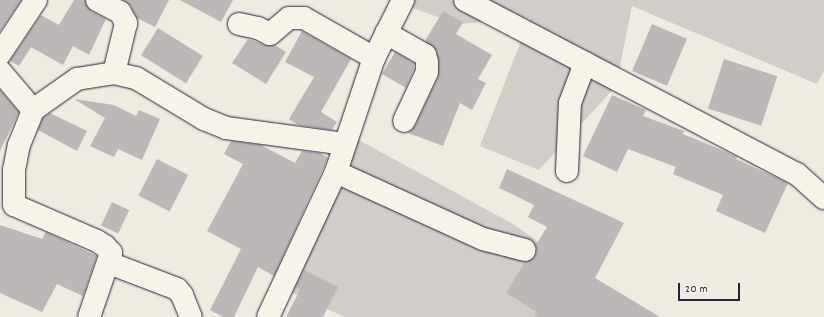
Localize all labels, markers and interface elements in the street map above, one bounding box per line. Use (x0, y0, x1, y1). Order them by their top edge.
scale bar (680, 275, 742, 301)
text: 20 m (685, 281, 708, 298)

